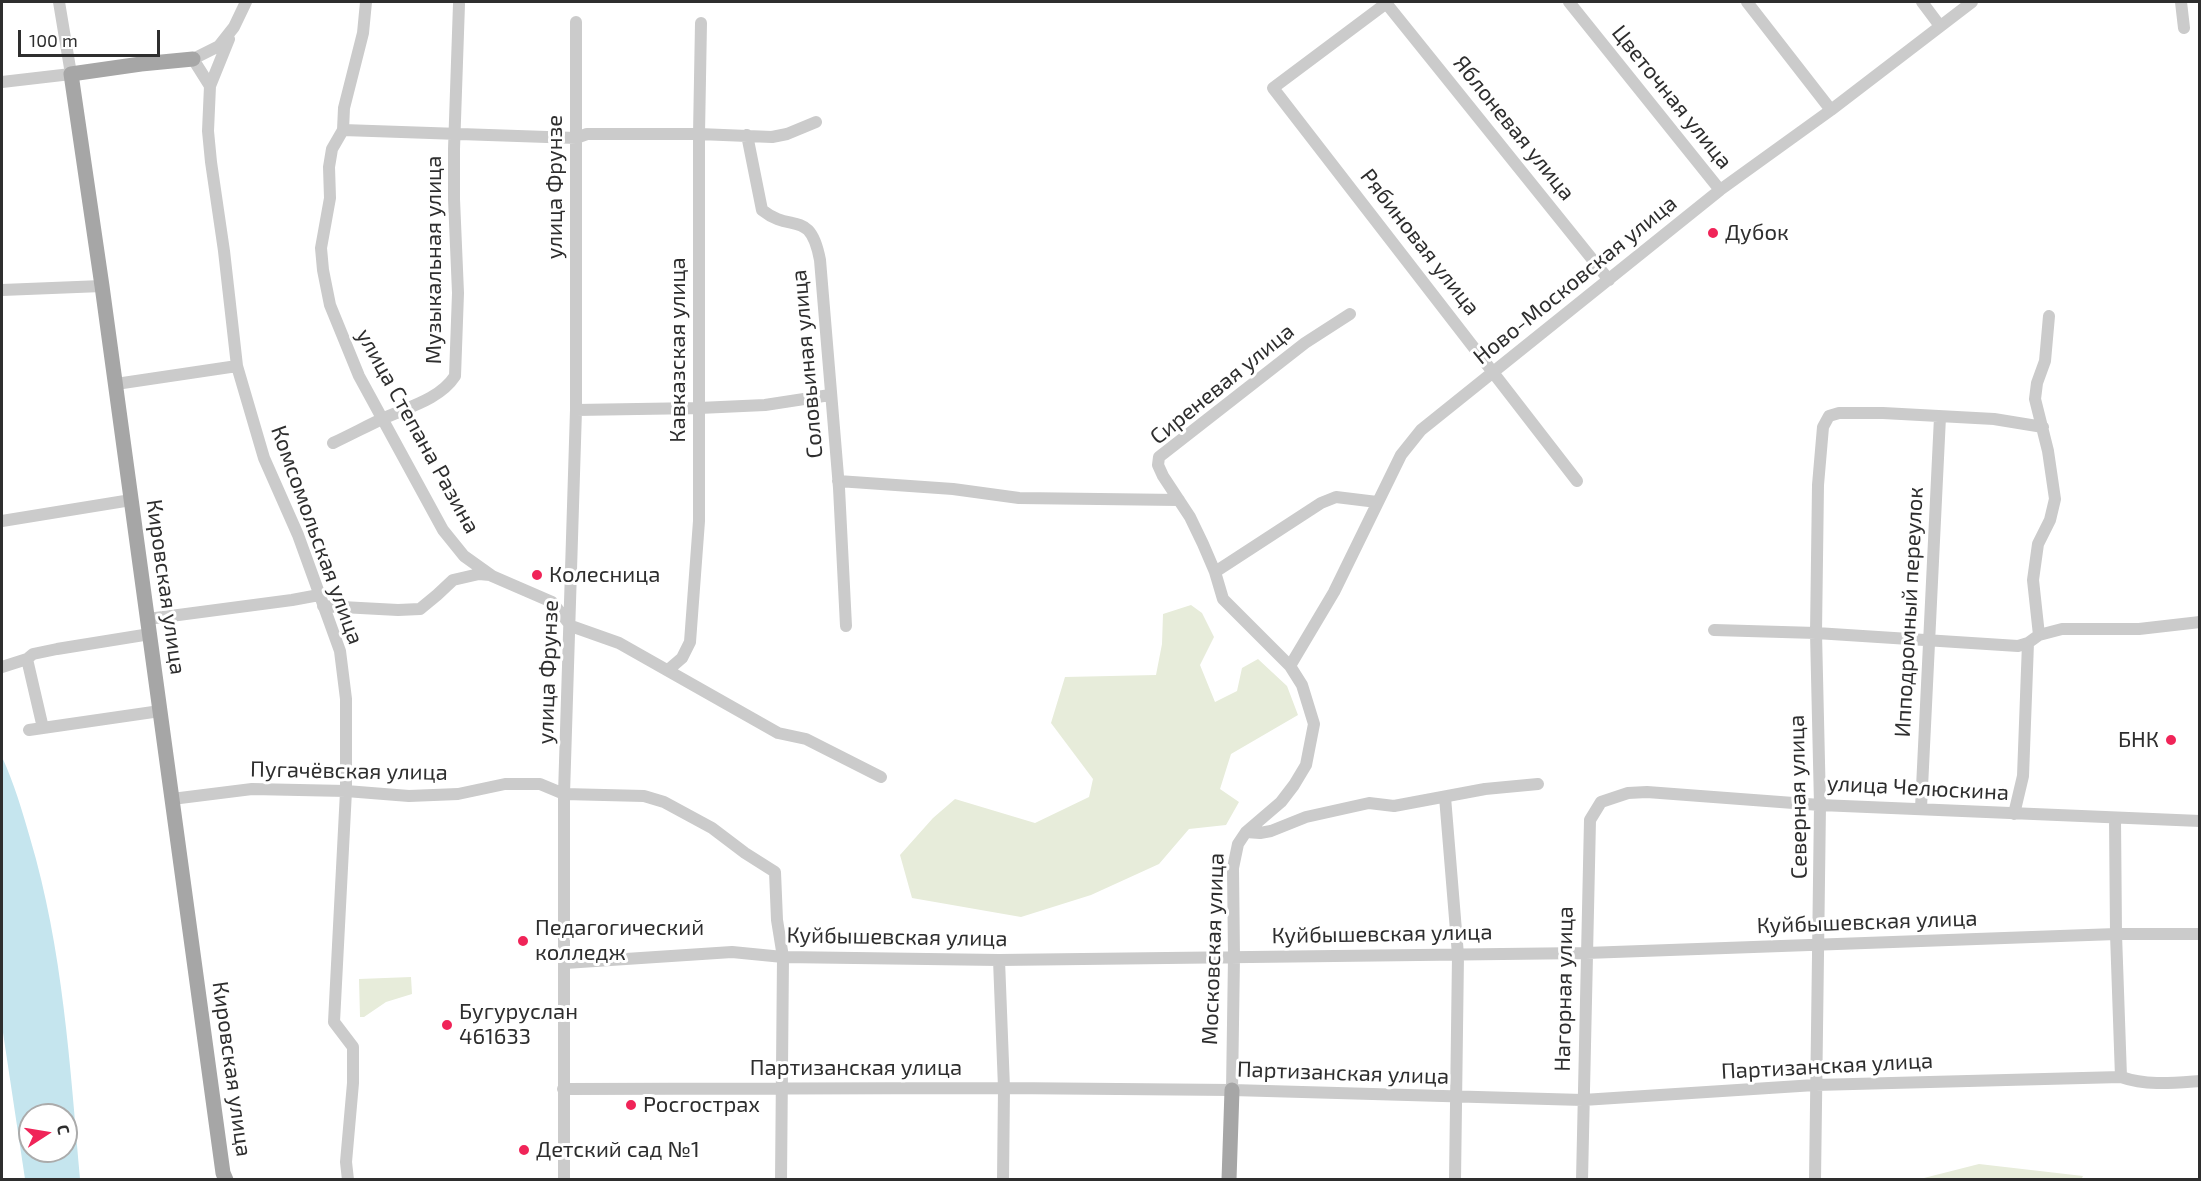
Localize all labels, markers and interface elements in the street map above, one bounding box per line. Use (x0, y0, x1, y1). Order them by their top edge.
scale bar (21, 18, 164, 56)
street label: Цветочная улица (1606, 20, 1738, 174)
text: 100 m (29, 29, 78, 51)
street label: Яблоневая улица (1448, 50, 1580, 206)
street label: улица Фрунзе (542, 115, 568, 259)
street label: Музыкальная улица (421, 156, 447, 364)
street label: Рябиновая улица (1355, 164, 1485, 320)
street label: Ново-Московская улица (1468, 190, 1682, 370)
place label: Дубок (1725, 220, 1789, 246)
marker: Дубок (1706, 226, 1720, 240)
street label: Кавказская улица (665, 257, 691, 443)
street label: Соловьиная улица (786, 269, 828, 459)
street label: Сиреневая улица (1145, 318, 1299, 450)
street label: улица Степана Разина (351, 324, 485, 538)
street label: Комсомольская улица (265, 422, 369, 648)
street label: Ипподромный переулок (1889, 486, 1929, 738)
street label: Кировская улица (141, 498, 191, 676)
place label: Колесница (549, 562, 660, 588)
marker: Колесница (530, 568, 544, 582)
street label: улица Фрунзе (532, 599, 564, 745)
street label: Северная улица (1783, 715, 1813, 879)
place label: БНК (2118, 727, 2159, 753)
marker: БНК (2164, 733, 2178, 747)
street label: Пугачёвская улица (250, 756, 448, 786)
street label: улица Челюскина (1826, 770, 2010, 806)
street label: Московская улица (1196, 853, 1230, 1045)
street label: Куйбышевская улица (1756, 905, 1978, 939)
street label: Нагорная улица (1549, 906, 1579, 1072)
place label: Педагогический колледж (535, 915, 704, 966)
street label: Куйбышевская улица (1271, 919, 1493, 949)
street label: Куйбышевская улица (786, 922, 1008, 952)
marker: Педагогический колледж (516, 934, 530, 948)
street label: Кировская улица (207, 980, 257, 1158)
place label: Бугуруслан 461633 (459, 999, 578, 1050)
marker: Бугуруслан 461633 (440, 1018, 454, 1032)
street label: Партизанская улица (1720, 1047, 1934, 1085)
street label: Партизанская улица (750, 1055, 962, 1081)
street label: Партизанская улица (1236, 1056, 1450, 1090)
place label: Росгострах (643, 1092, 760, 1118)
marker: Росгострах (624, 1098, 638, 1112)
north arrow (18, 1103, 78, 1163)
text: С (54, 1123, 74, 1136)
place label: Детский сад №1 (536, 1137, 700, 1163)
marker: Детский сад №1 (517, 1143, 531, 1157)

